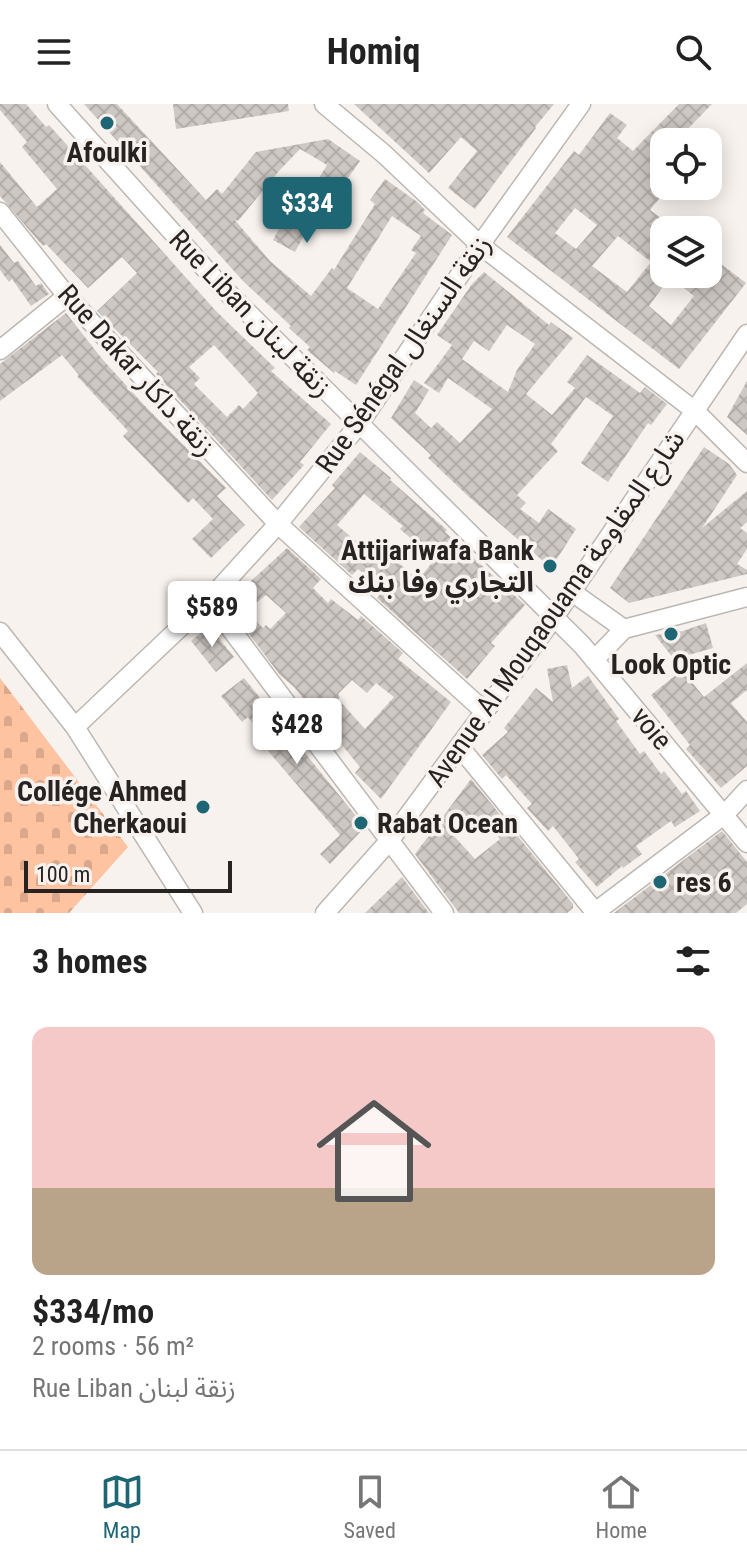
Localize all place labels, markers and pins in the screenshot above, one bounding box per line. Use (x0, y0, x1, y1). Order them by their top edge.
marker: Afoulki (98, 114, 116, 132)
place label: Afoulki (66, 136, 148, 169)
pin: $334 (260, 177, 354, 245)
place label: Attijariwafa Bank التجاري وفا بنك (341, 534, 535, 604)
marker: Attijariwafa Bank التجاري وفا بنك (541, 557, 559, 575)
pin: $589 (165, 581, 259, 649)
marker: Look Optic (662, 625, 680, 643)
place label: Look Optic (611, 648, 731, 681)
pin: $428 (250, 698, 344, 766)
place label: Collége Ahmed Cherkaoui (17, 775, 187, 840)
marker: Collége Ahmed Cherkaoui (194, 798, 212, 816)
place label: Rabat Ocean (377, 807, 518, 840)
marker: Rabat Ocean (352, 814, 370, 832)
place label: res 6 (676, 866, 732, 899)
marker: res 6 (651, 873, 669, 891)

